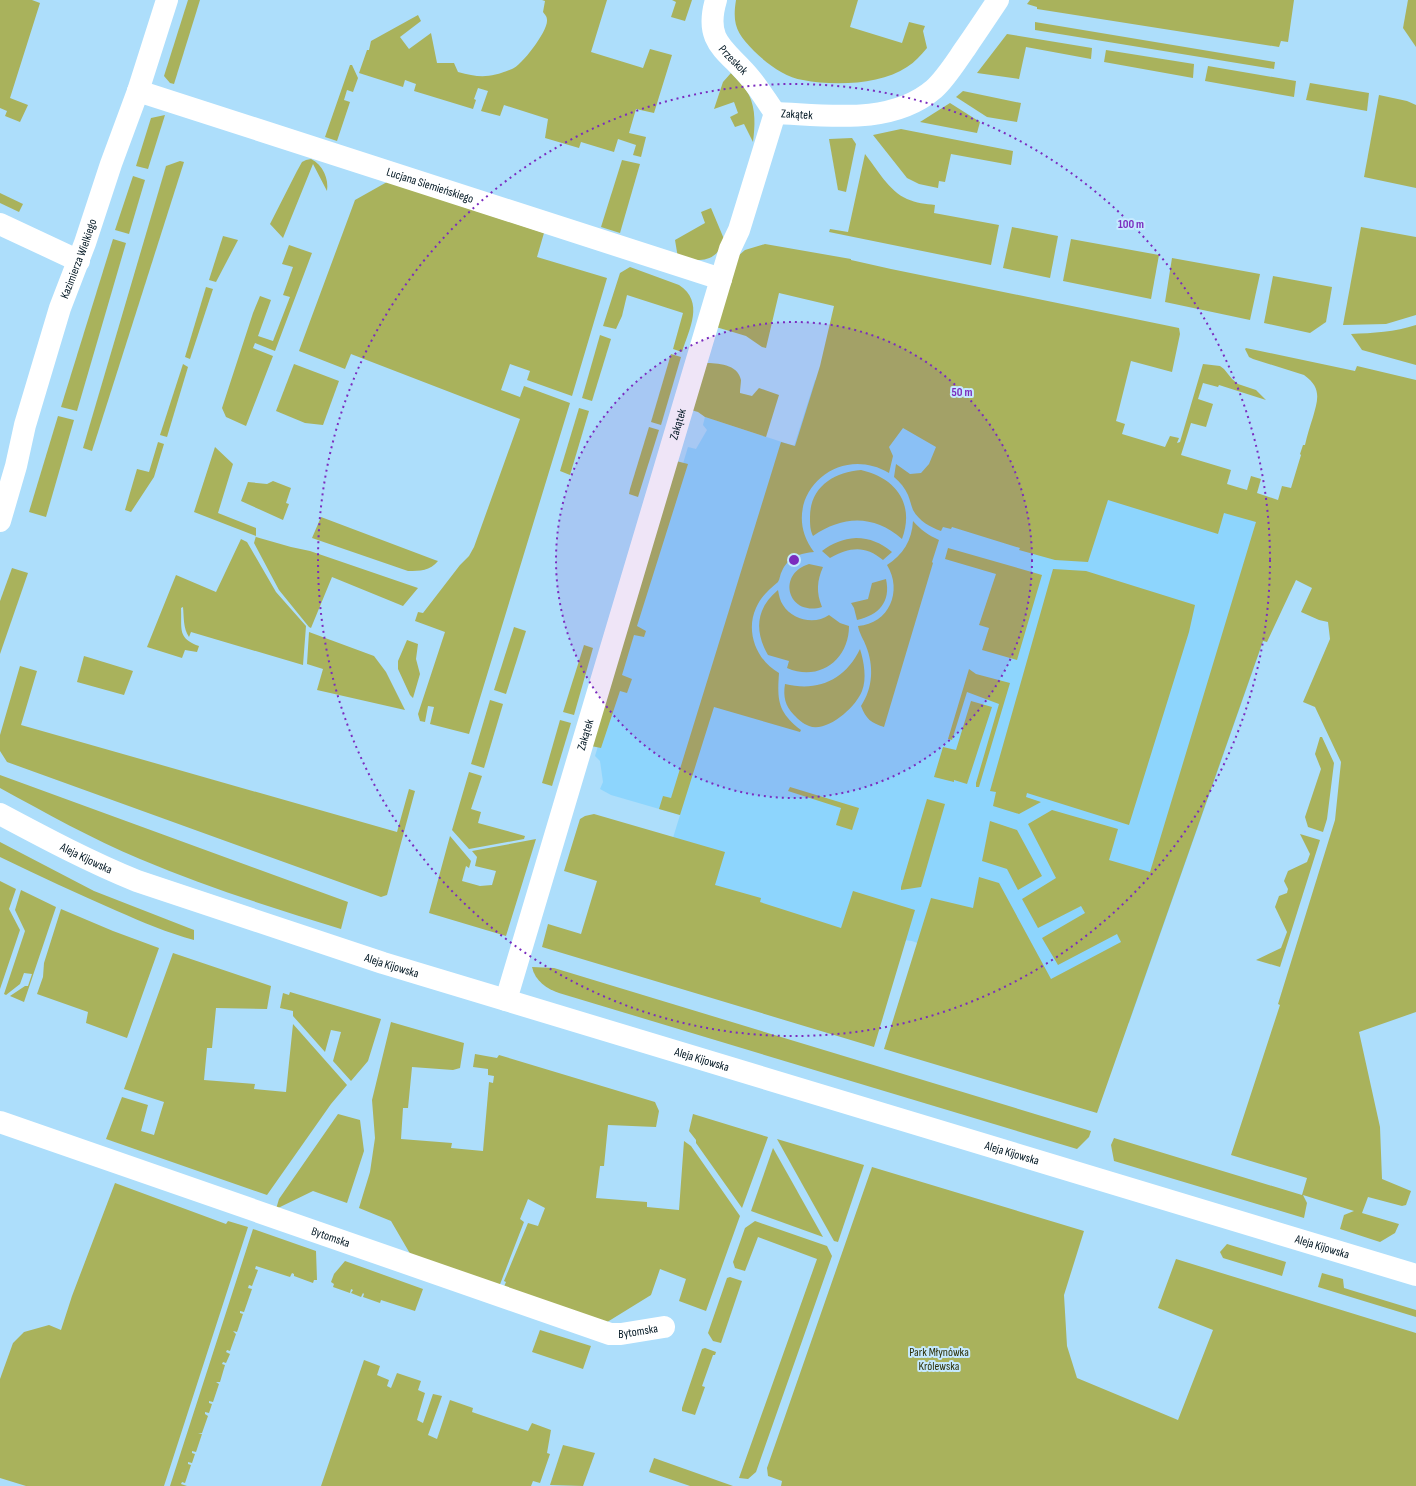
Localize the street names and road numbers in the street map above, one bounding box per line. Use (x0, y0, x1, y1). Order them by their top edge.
street label: Przeskok (715, 42, 751, 78)
street label: Zakątek (781, 106, 814, 123)
street label: Lucjana Siemieńskiego (385, 165, 475, 207)
street label: Kazimierza Wielkiego (57, 217, 100, 301)
street label: Zakątek (667, 406, 690, 442)
street label: Zakątek (574, 717, 597, 752)
street label: Aleja Kijowska (57, 839, 115, 878)
street label: Aleja Kijowska (362, 950, 421, 982)
street label: Aleja Kijowska (672, 1044, 731, 1075)
street label: Aleja Kijowska (982, 1138, 1041, 1169)
street label: Bytomska (309, 1224, 352, 1251)
street label: Aleja Kijowska (1292, 1232, 1351, 1263)
street label: Bytomska (618, 1321, 659, 1342)

